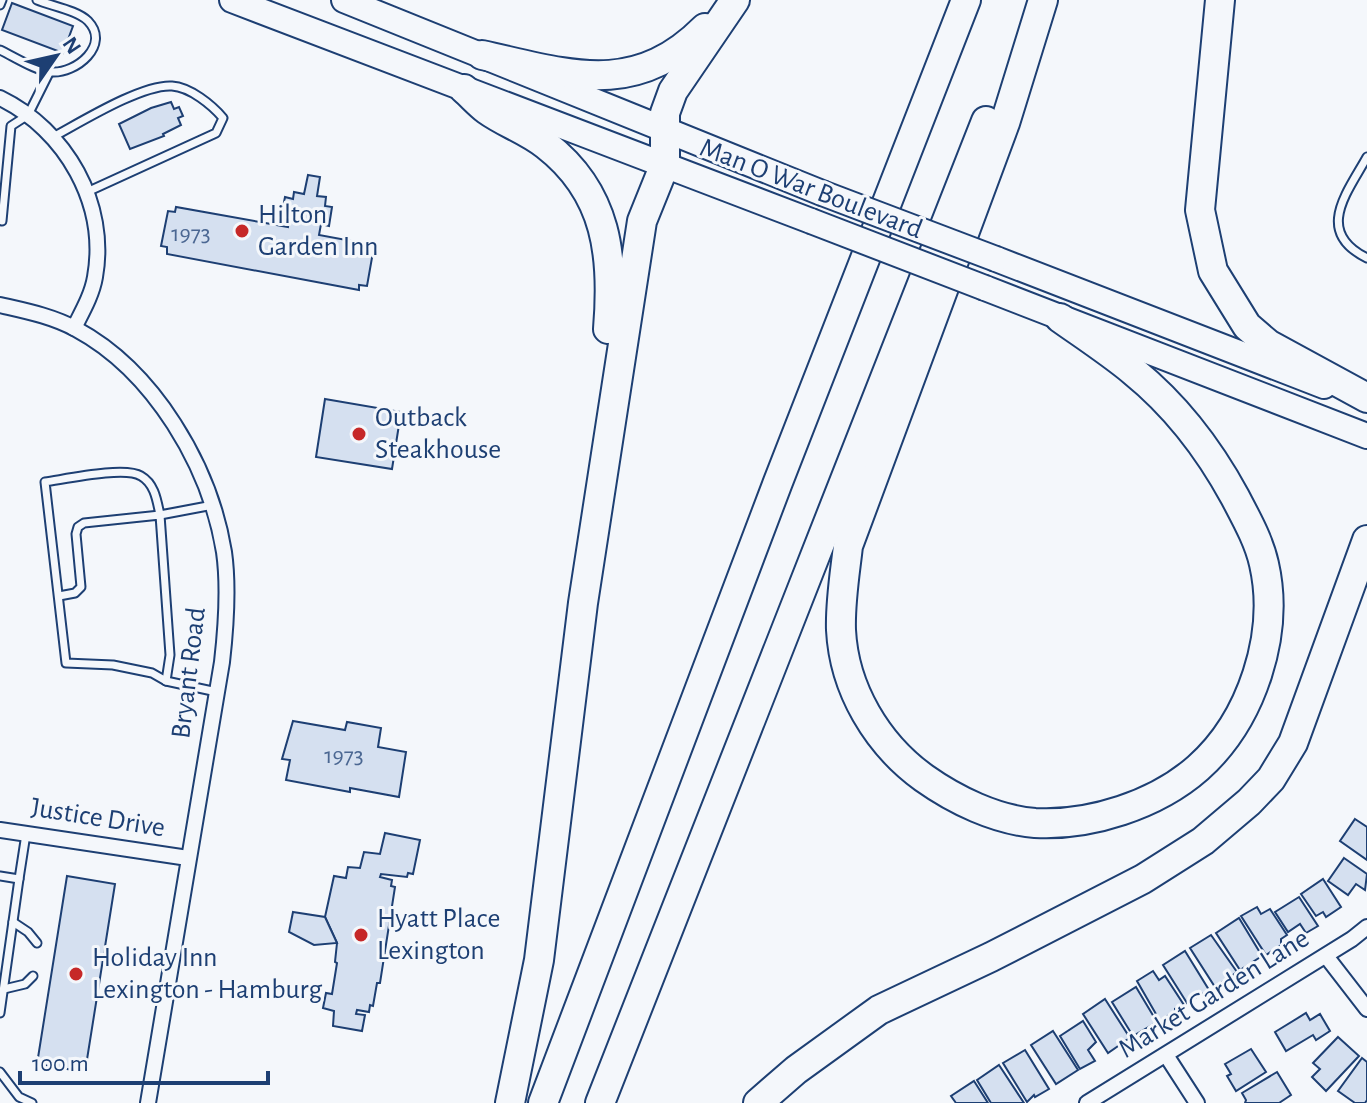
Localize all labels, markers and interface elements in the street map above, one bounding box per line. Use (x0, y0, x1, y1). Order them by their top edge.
north arrow (16, 16, 96, 96)
text: N (58, 33, 85, 58)
street label: Man O War Boulevard (696, 134, 926, 244)
place label: Hilton Garden Inn (258, 201, 379, 261)
house number: 1973 (171, 222, 211, 246)
marker: Hilton Garden Inn (233, 222, 251, 240)
place label: Outback Steakhouse (375, 404, 501, 464)
marker: Outback Steakhouse (350, 425, 368, 443)
street label: Bryant Road (167, 606, 211, 740)
house number: 1973 (324, 744, 364, 768)
street label: Justice Drive (29, 794, 167, 842)
place label: Hyatt Place Lexington (377, 905, 500, 965)
street label: Market Garden Lane (1114, 924, 1314, 1064)
marker: Hyatt Place Lexington (352, 926, 370, 944)
place label: Holiday Inn Lexington - Hamburg (92, 944, 323, 1004)
marker: Holiday Inn Lexington - Hamburg (67, 965, 85, 983)
scale bar (20, 1035, 268, 1085)
text: 100 m (32, 1052, 89, 1076)

